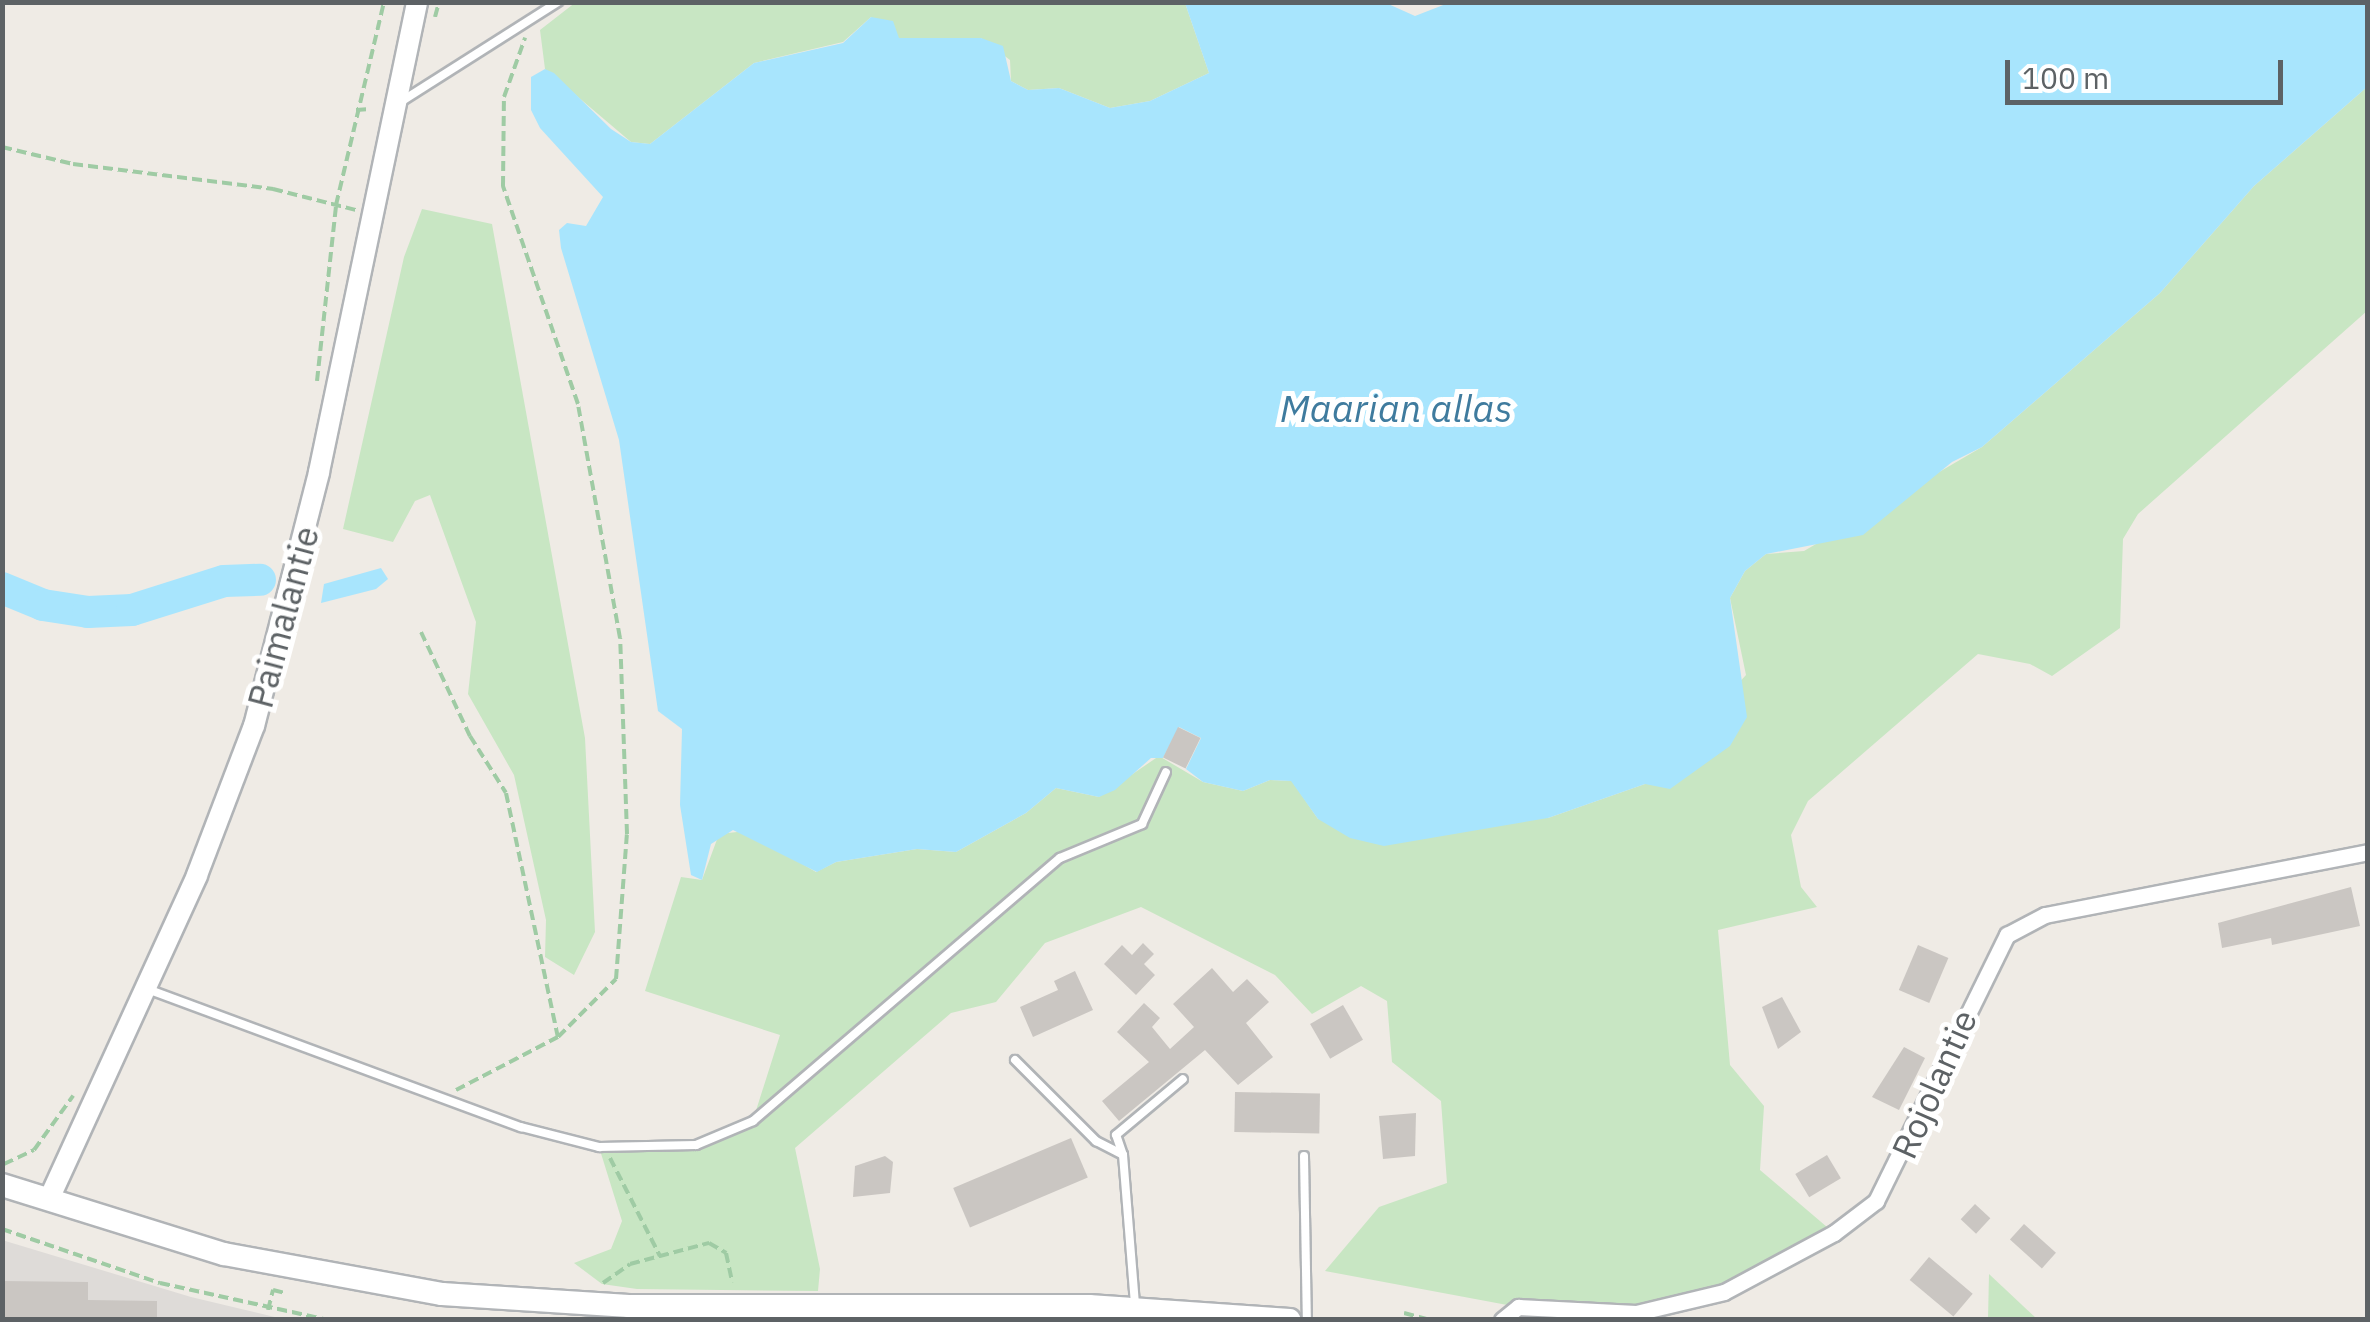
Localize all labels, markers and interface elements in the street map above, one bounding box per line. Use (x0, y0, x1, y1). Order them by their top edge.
scale bar (2010, 40, 2288, 102)
text: 100 m (2022, 58, 2109, 97)
water label: Maarian allas (1280, 385, 1512, 431)
street label: Paimalantie (239, 522, 327, 712)
street label: Rojolantie (1883, 1003, 1985, 1165)

